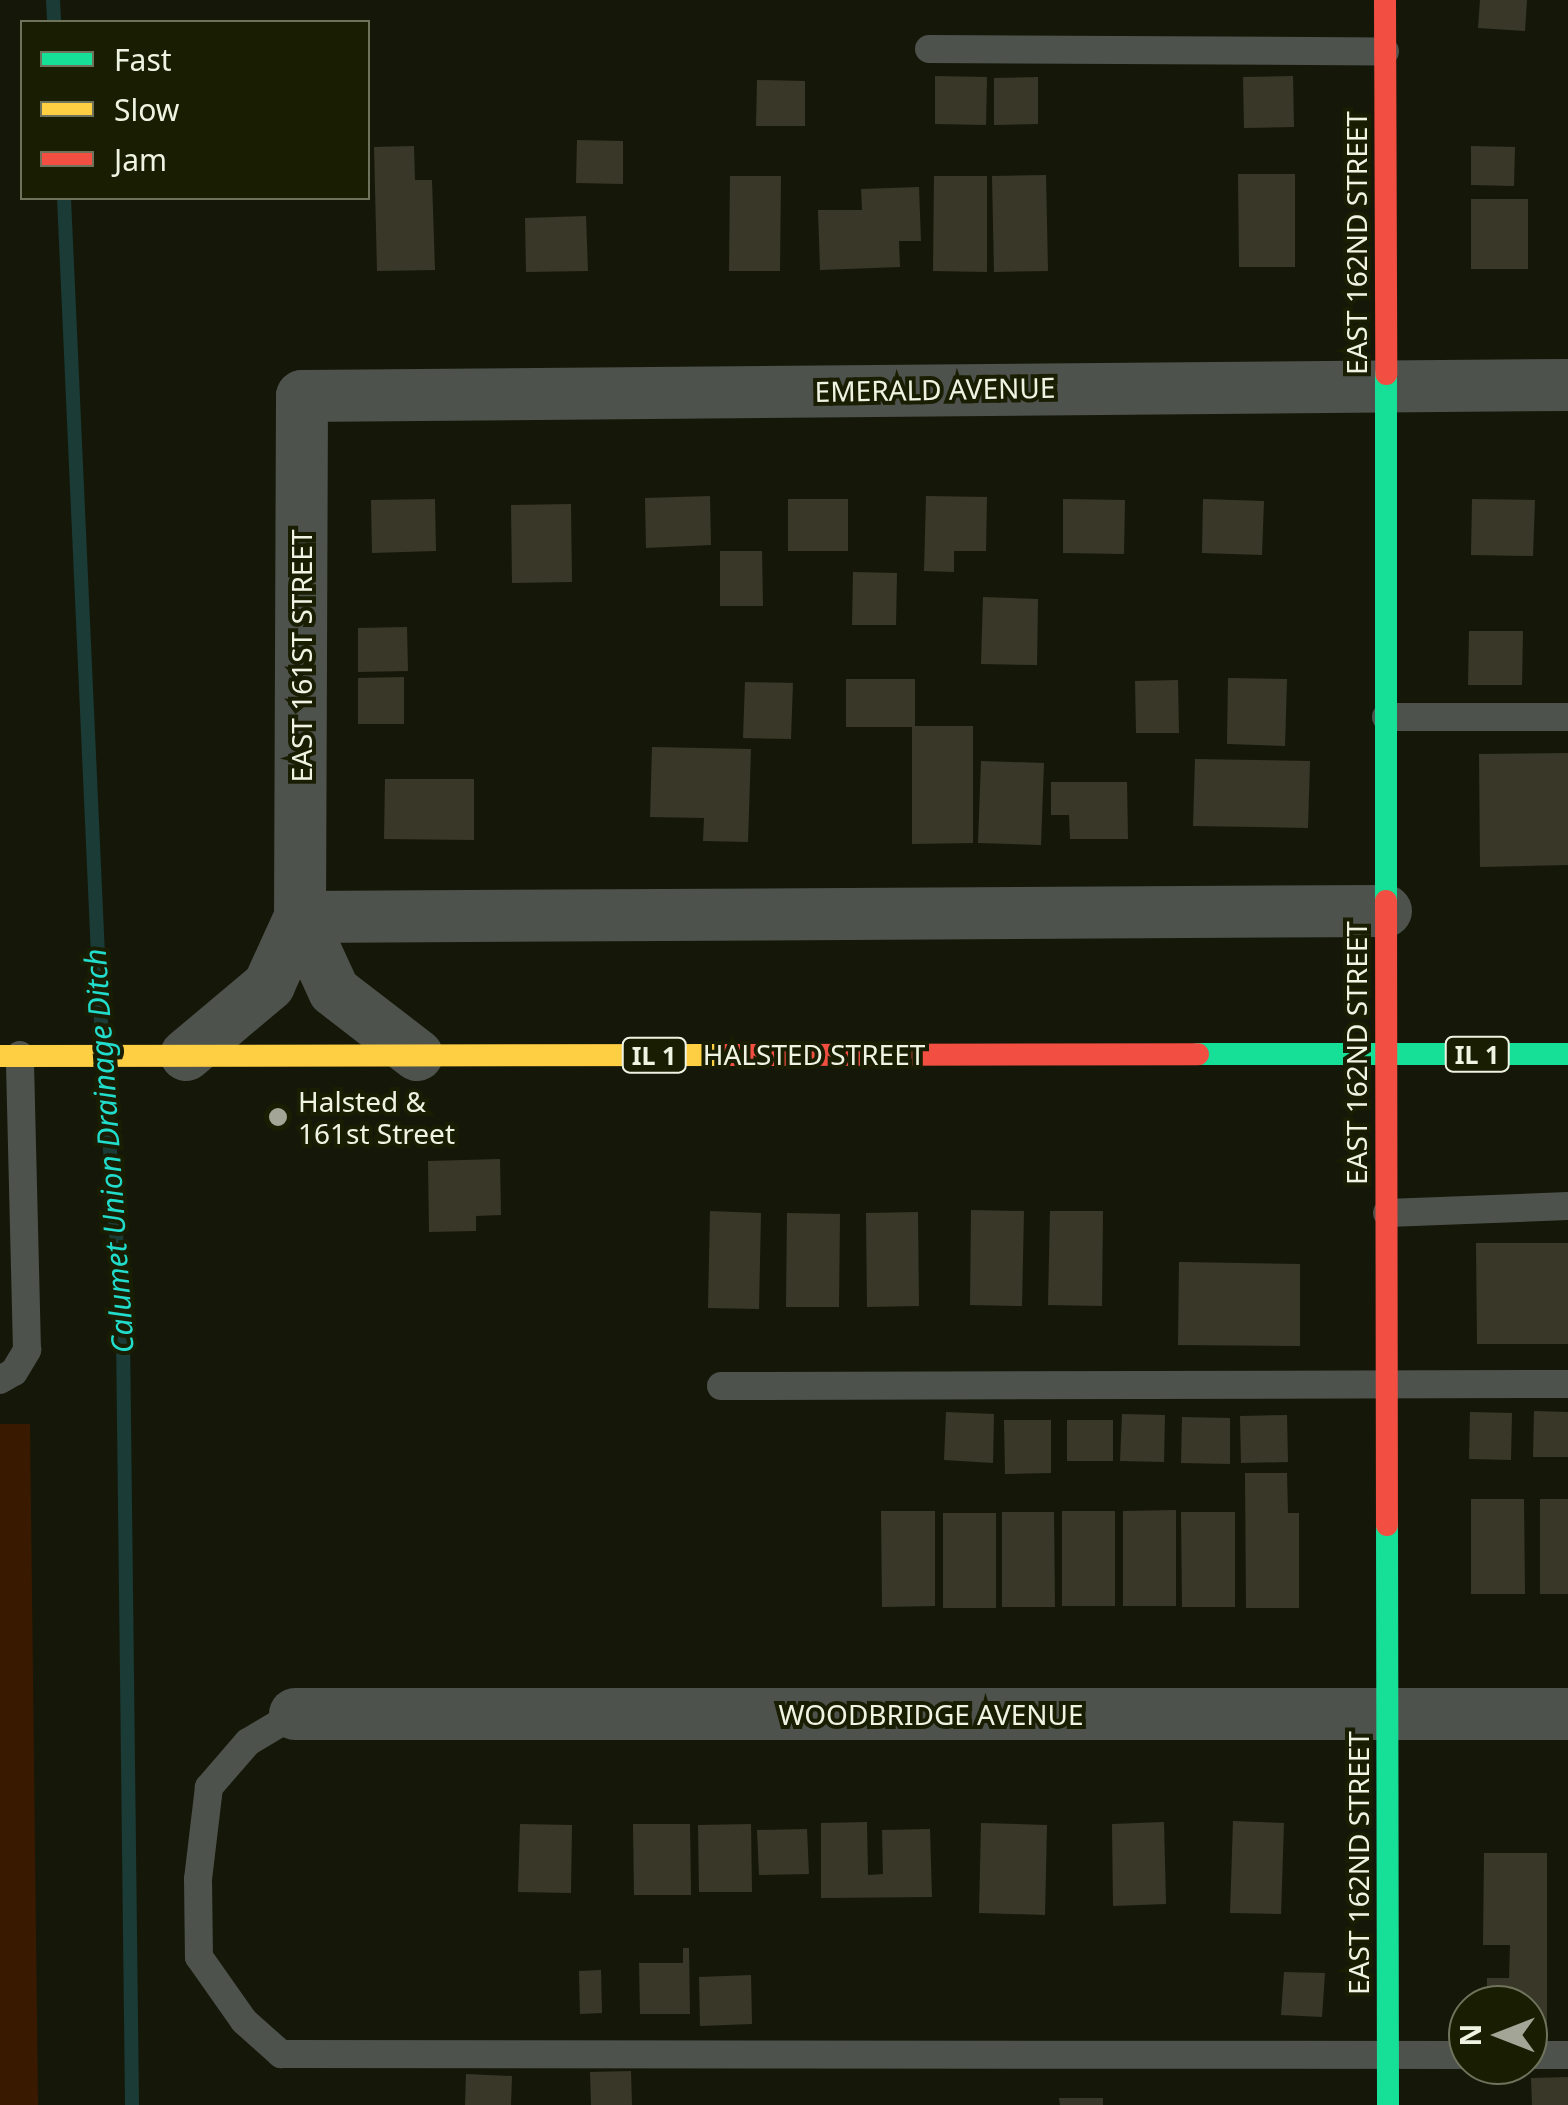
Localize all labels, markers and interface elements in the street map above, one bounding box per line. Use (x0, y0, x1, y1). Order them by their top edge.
legend (20, 20, 370, 200)
text: Fast (114, 39, 172, 80)
text: Slow (114, 89, 179, 130)
street label: EAST 162ND STREET (1339, 111, 1373, 375)
text: Jam (114, 139, 167, 180)
street label: EMERALD AVENUE (814, 370, 1056, 408)
street label: EAST 161ST STREET (284, 529, 318, 783)
street label: EAST 162ND STREET (1339, 921, 1373, 1185)
water label: Calumet Union Drainage Ditch (77, 947, 141, 1355)
road number: IL 1 (1444, 1034, 1510, 1074)
road number: IL 1 (622, 1035, 686, 1075)
street label: HALSTED STREET (703, 1037, 925, 1071)
place label: Halsted & 161st Street (298, 1084, 455, 1150)
marker: Halsted & 161st Street (267, 1106, 289, 1128)
street label: WOODBRIDGE AVENUE (778, 1697, 1084, 1731)
street label: EAST 162ND STREET (1341, 1731, 1375, 1995)
north arrow (1448, 1985, 1548, 2085)
text: N (1451, 2024, 1489, 2046)

